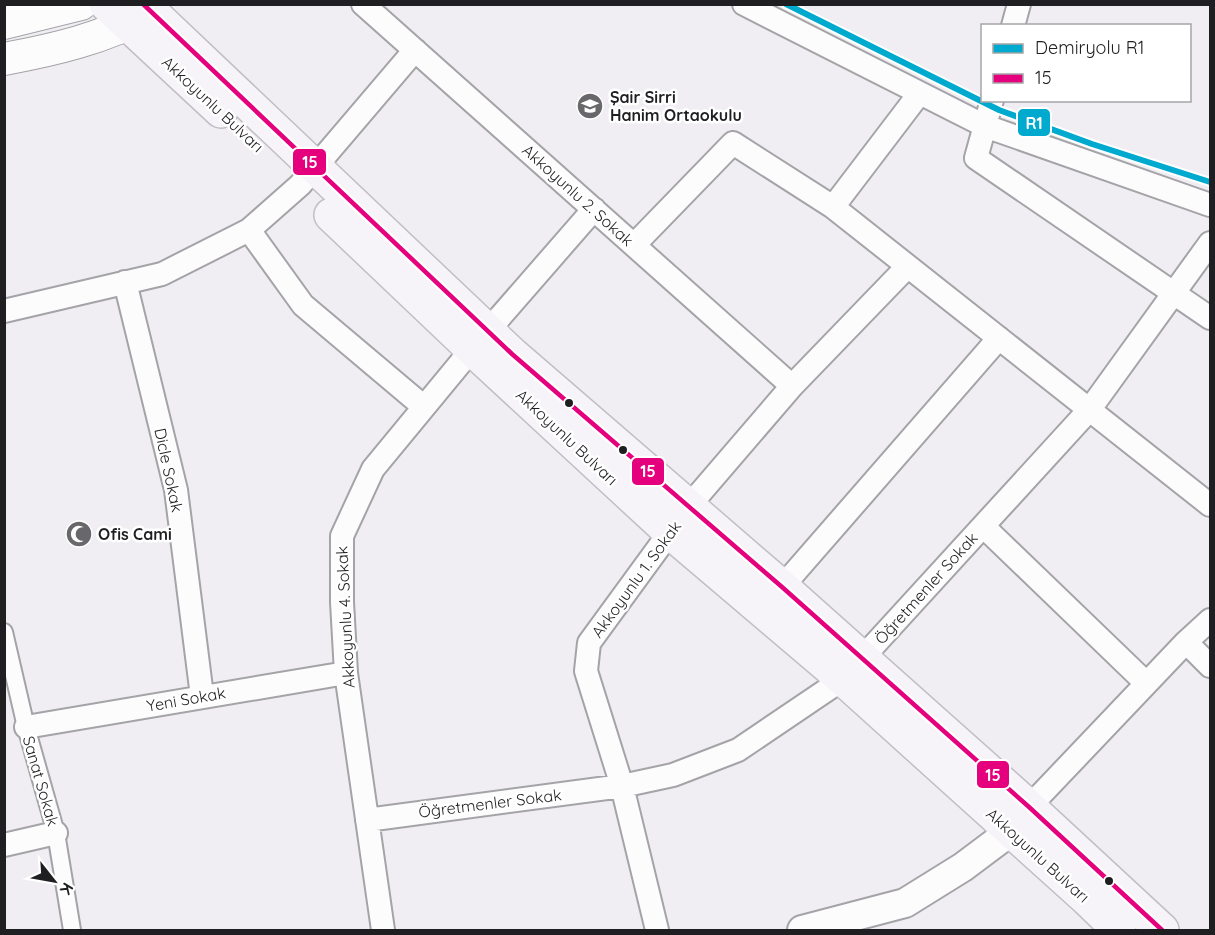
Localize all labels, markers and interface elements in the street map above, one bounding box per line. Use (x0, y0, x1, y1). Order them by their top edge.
legend (981, 24, 1191, 102)
text: Demiryolu R1 (1035, 36, 1144, 59)
street label: Akkoyunlu Bulvarı (158, 52, 268, 156)
text: 15 (1035, 66, 1051, 89)
place label: Şair Sirri Hanim Ortaokulu (610, 87, 742, 125)
school or university icon: Şair Sirri Hanim Ortaokulu (575, 91, 605, 121)
line badge: R1 (1017, 108, 1051, 137)
text: R1 (1025, 113, 1043, 133)
street label: Akkoyunlu 2. Sokak (518, 140, 638, 250)
line badge: 15 (292, 148, 327, 176)
text: 15 (302, 152, 318, 172)
street label: Akkoyunlu Bulvarı (512, 385, 622, 489)
unlabelled marker (563, 397, 575, 409)
street label: Dicle Sokak (150, 426, 188, 514)
unlabelled marker (617, 444, 629, 456)
line badge: 15 (631, 457, 665, 486)
text: 15 (640, 461, 656, 481)
street label: Akkoyunlu 1. Sokak (587, 517, 685, 641)
mosque icon: Ofis Cami (64, 519, 94, 549)
place label: Ofis Cami (98, 524, 172, 544)
street label: Öğretmenler Sokak (870, 528, 982, 648)
street label: Akkoyunlu 4. Sokak (331, 545, 359, 689)
street label: Yeni Sokak (145, 682, 227, 716)
street label: Sanat Sokak (19, 734, 63, 828)
line badge: 15 (976, 760, 1010, 789)
text: 15 (985, 765, 1001, 785)
street label: Öğretmenler Sokak (417, 784, 563, 822)
street label: Akkoyunlu Bulvarı (982, 803, 1094, 907)
north arrow (24, 851, 84, 911)
unlabelled marker (1103, 875, 1115, 887)
text: K (56, 879, 78, 898)

